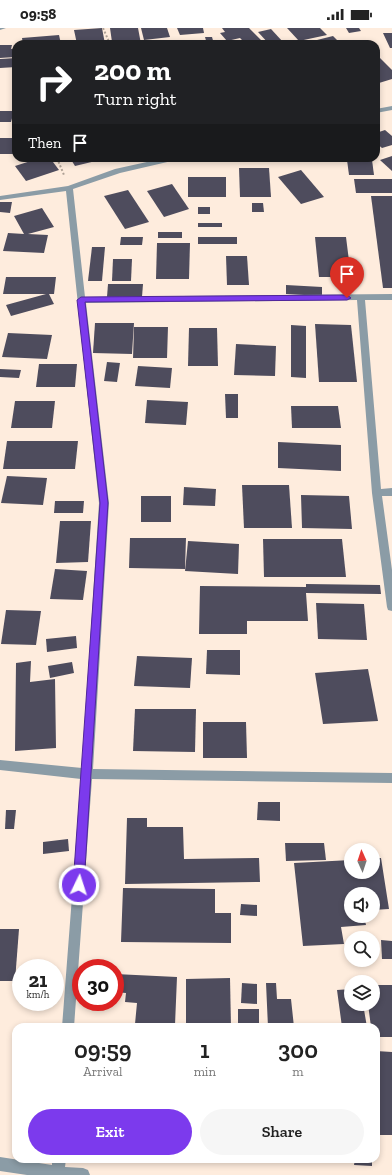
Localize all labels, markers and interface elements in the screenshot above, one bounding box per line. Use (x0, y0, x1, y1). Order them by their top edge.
text: 09:58 (20, 5, 56, 23)
text: 200 m (94, 54, 171, 87)
icon: right (28, 56, 80, 108)
text: Turn right (94, 88, 176, 110)
icon: arrive (69, 132, 91, 154)
text: Then (28, 134, 61, 152)
pin (330, 257, 364, 298)
icon: arrive (336, 263, 358, 285)
north arrow (344, 843, 380, 879)
map controls (344, 843, 380, 1011)
position arrow (58, 864, 100, 906)
button: sound (344, 887, 380, 923)
button: search (344, 931, 380, 967)
speed limit sign: 30 (72, 959, 124, 1011)
text: 21 (29, 968, 47, 992)
button: layers (344, 975, 380, 1011)
text: km/h (27, 989, 49, 1001)
text: 09:59 (74, 1035, 132, 1064)
text: 1 (200, 1035, 210, 1064)
text: 300 (278, 1035, 318, 1064)
text: Arrival (83, 1064, 122, 1079)
text: min (194, 1064, 216, 1079)
text: m (292, 1064, 304, 1079)
button: Exit (28, 1109, 192, 1155)
button: Share (200, 1109, 364, 1155)

